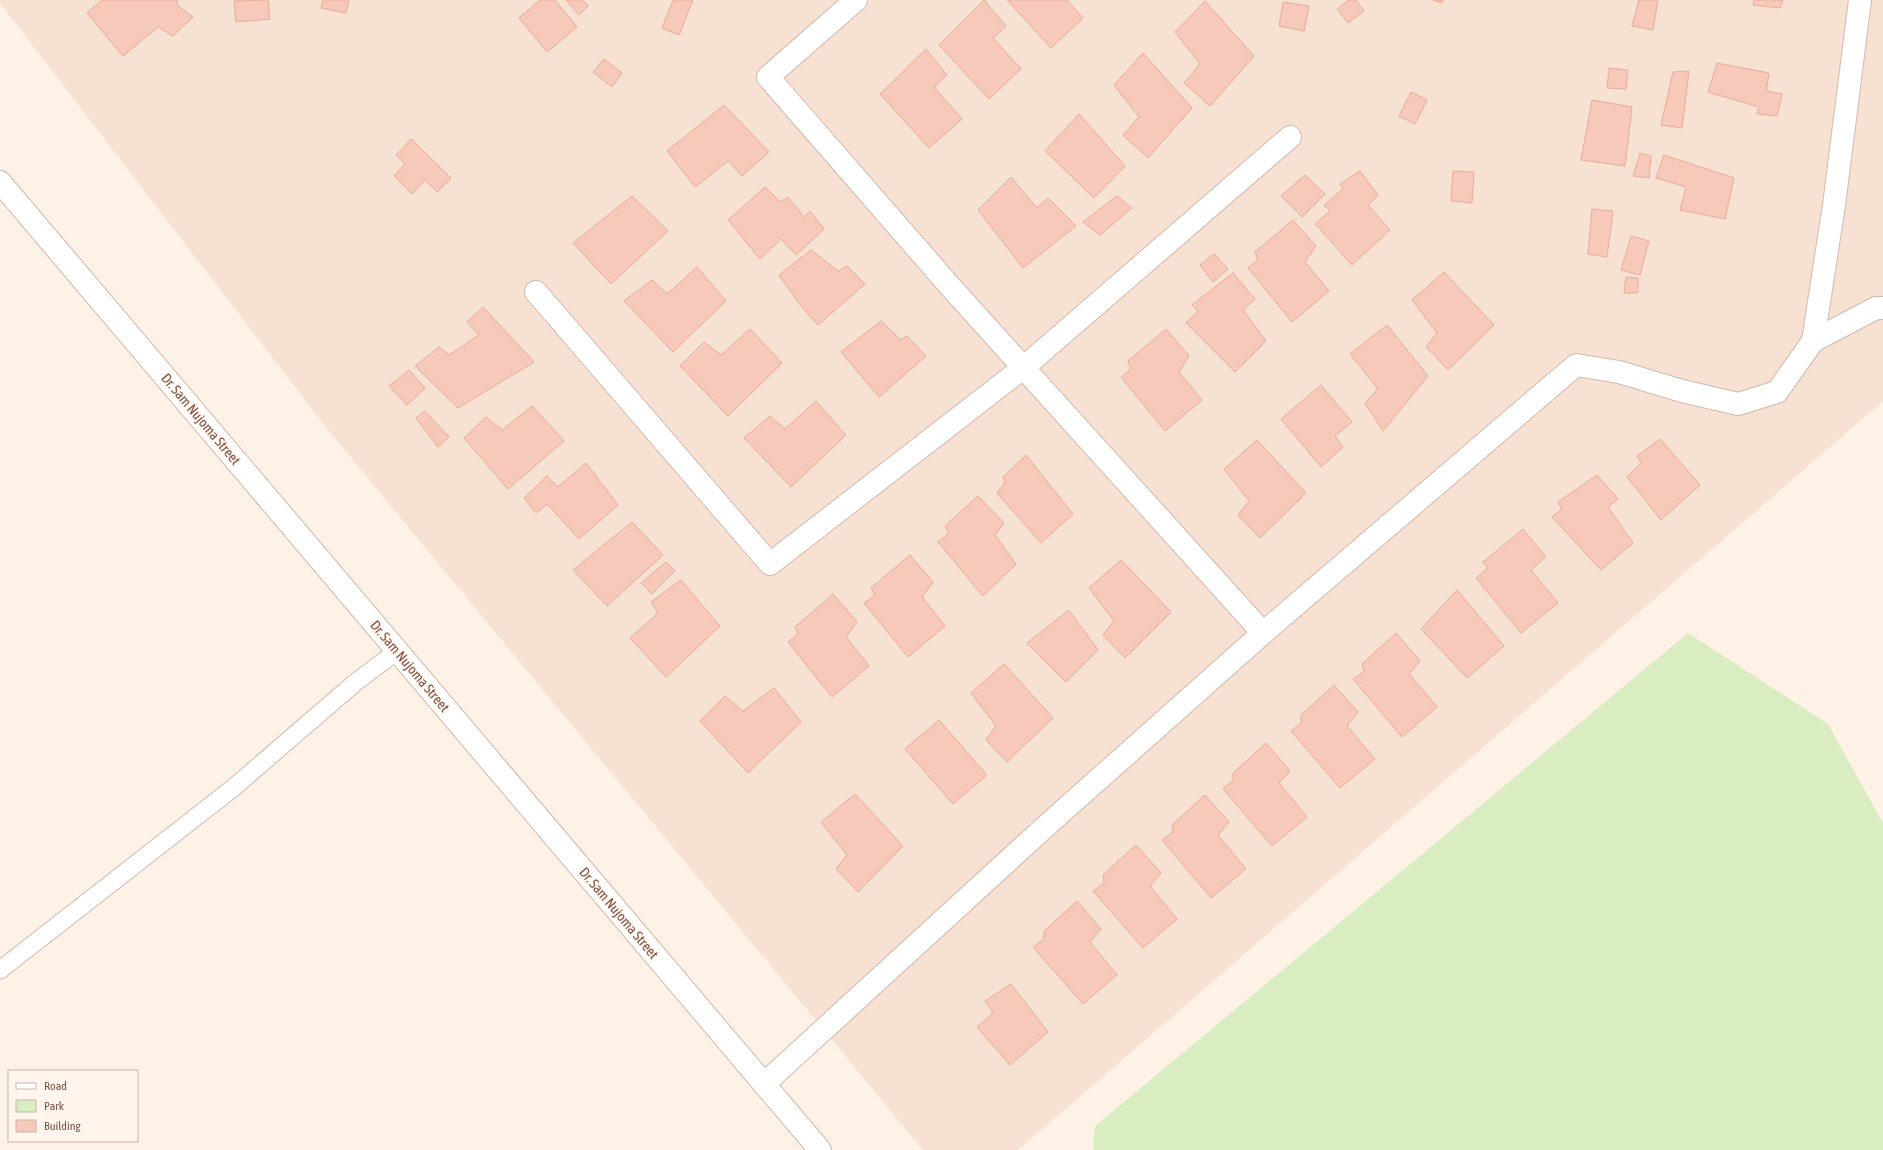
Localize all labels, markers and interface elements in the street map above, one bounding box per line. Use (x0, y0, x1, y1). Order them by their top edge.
street label: Dr. Sam Nujoma Street (158, 370, 244, 468)
street label: Dr. Sam Nujoma Street (367, 617, 453, 715)
street label: Dr. Sam Nujoma Street (576, 864, 662, 962)
legend (8, 1070, 138, 1142)
text: Road (44, 1079, 67, 1093)
text: Park (44, 1099, 65, 1113)
text: Building (44, 1119, 82, 1133)

